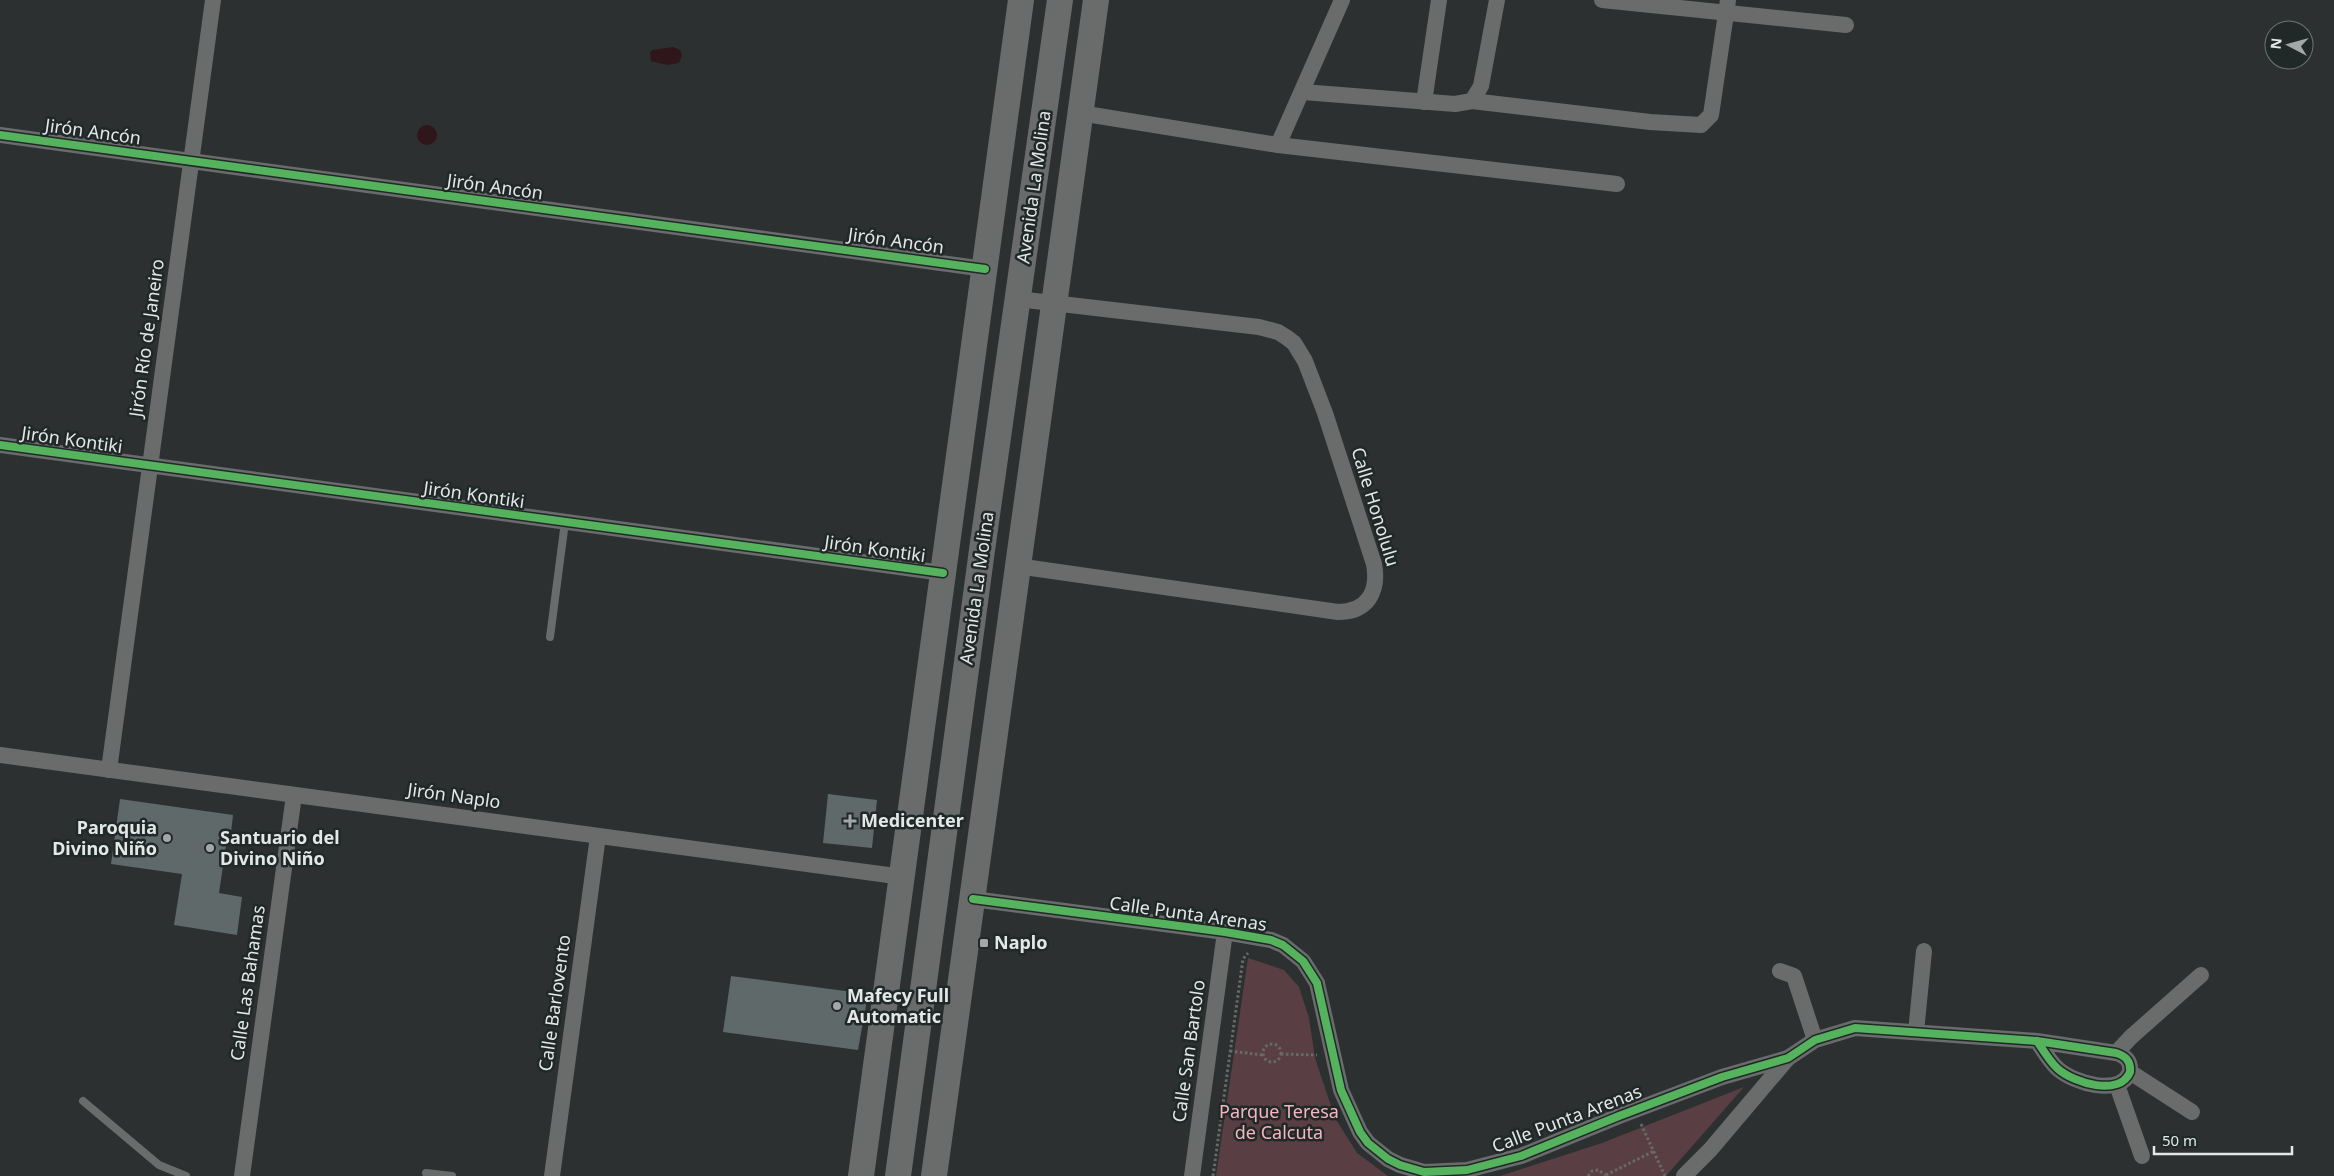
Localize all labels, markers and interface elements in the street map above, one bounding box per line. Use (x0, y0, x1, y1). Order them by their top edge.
north arrow (2264, 20, 2314, 70)
text: N (2266, 37, 2286, 50)
street label: Avenida La Molina (1010, 109, 1056, 265)
street label: Jirón Ancón (42, 112, 143, 150)
street label: Jirón Ancón (444, 167, 545, 205)
street label: Jirón Ancón (845, 221, 946, 259)
street label: Jirón Río de Janeiro (123, 257, 169, 421)
street label: Jirón Kontiki (18, 420, 124, 458)
street label: Calle Honolulu (1346, 444, 1405, 569)
street label: Jirón Kontiki (420, 475, 526, 513)
street label: Avenida La Molina (953, 510, 999, 666)
street label: Jirón Kontiki (821, 529, 927, 567)
street label: Jirón Naplo (404, 776, 502, 813)
place label: Medicenter (861, 808, 964, 832)
marker: Medicenter (843, 814, 857, 828)
place label: Paroquia Divino Niño (52, 815, 157, 860)
place label: Santuario del Divino Niño (220, 825, 340, 870)
marker: Paroquia Divino Niño (161, 832, 173, 844)
marker: Santuario del Divino Niño (204, 842, 216, 854)
street label: Calle Punta Arenas (1108, 890, 1268, 936)
street label: Calle Las Bahamas (224, 903, 270, 1062)
place label: Naplo (994, 930, 1047, 954)
street label: Calle Barlovento (533, 933, 575, 1073)
marker: Naplo (978, 937, 990, 949)
street label: Calle San Bartolo (1166, 978, 1210, 1124)
place label: Mafecy Full Automatic (847, 983, 949, 1028)
marker: Mafecy Full Automatic (831, 1000, 843, 1012)
street label: Calle Punta Arenas (1488, 1078, 1645, 1158)
park label: Parque Teresa de Calcuta (1219, 1099, 1339, 1144)
scale bar (2154, 1124, 2292, 1156)
text: 50 m (2162, 1130, 2197, 1150)

